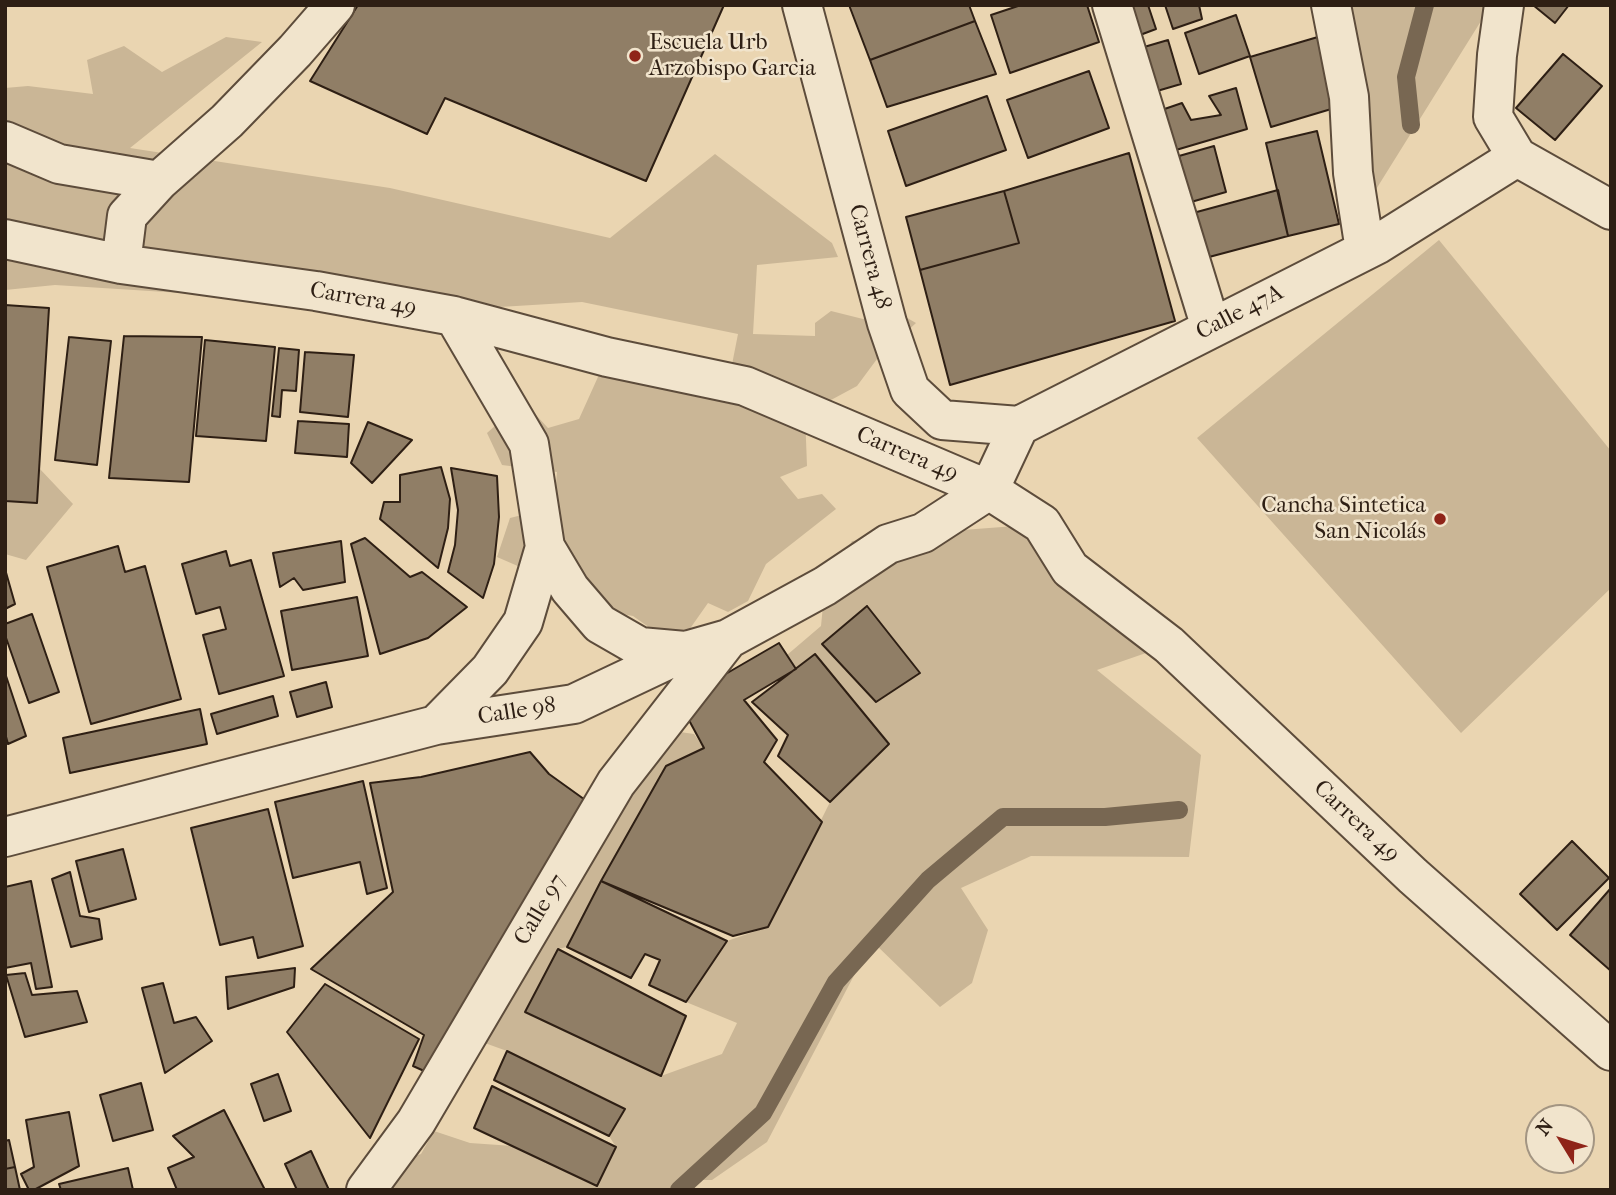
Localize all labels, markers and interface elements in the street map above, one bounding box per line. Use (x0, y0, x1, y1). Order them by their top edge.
place label: Escuela Urb Arzobispo Garcia (649, 29, 816, 83)
marker: Escuela Urb Arzobispo Garcia (627, 48, 643, 64)
street label: Carrera 48 (842, 202, 896, 312)
street label: Carrera 49 (307, 277, 419, 323)
street label: Calle 47A (1192, 279, 1288, 347)
street label: Carrera 49 (852, 421, 962, 489)
place label: Cancha Sintetica San Nicolás (1261, 492, 1426, 546)
marker: Cancha Sintetica San Nicolás (1432, 511, 1448, 527)
street label: Calle 98 (476, 692, 558, 732)
street label: Carrera 49 (1307, 775, 1405, 869)
street label: Calle 97 (509, 869, 573, 951)
north arrow (1525, 1104, 1595, 1174)
text: N (1532, 1115, 1558, 1140)

